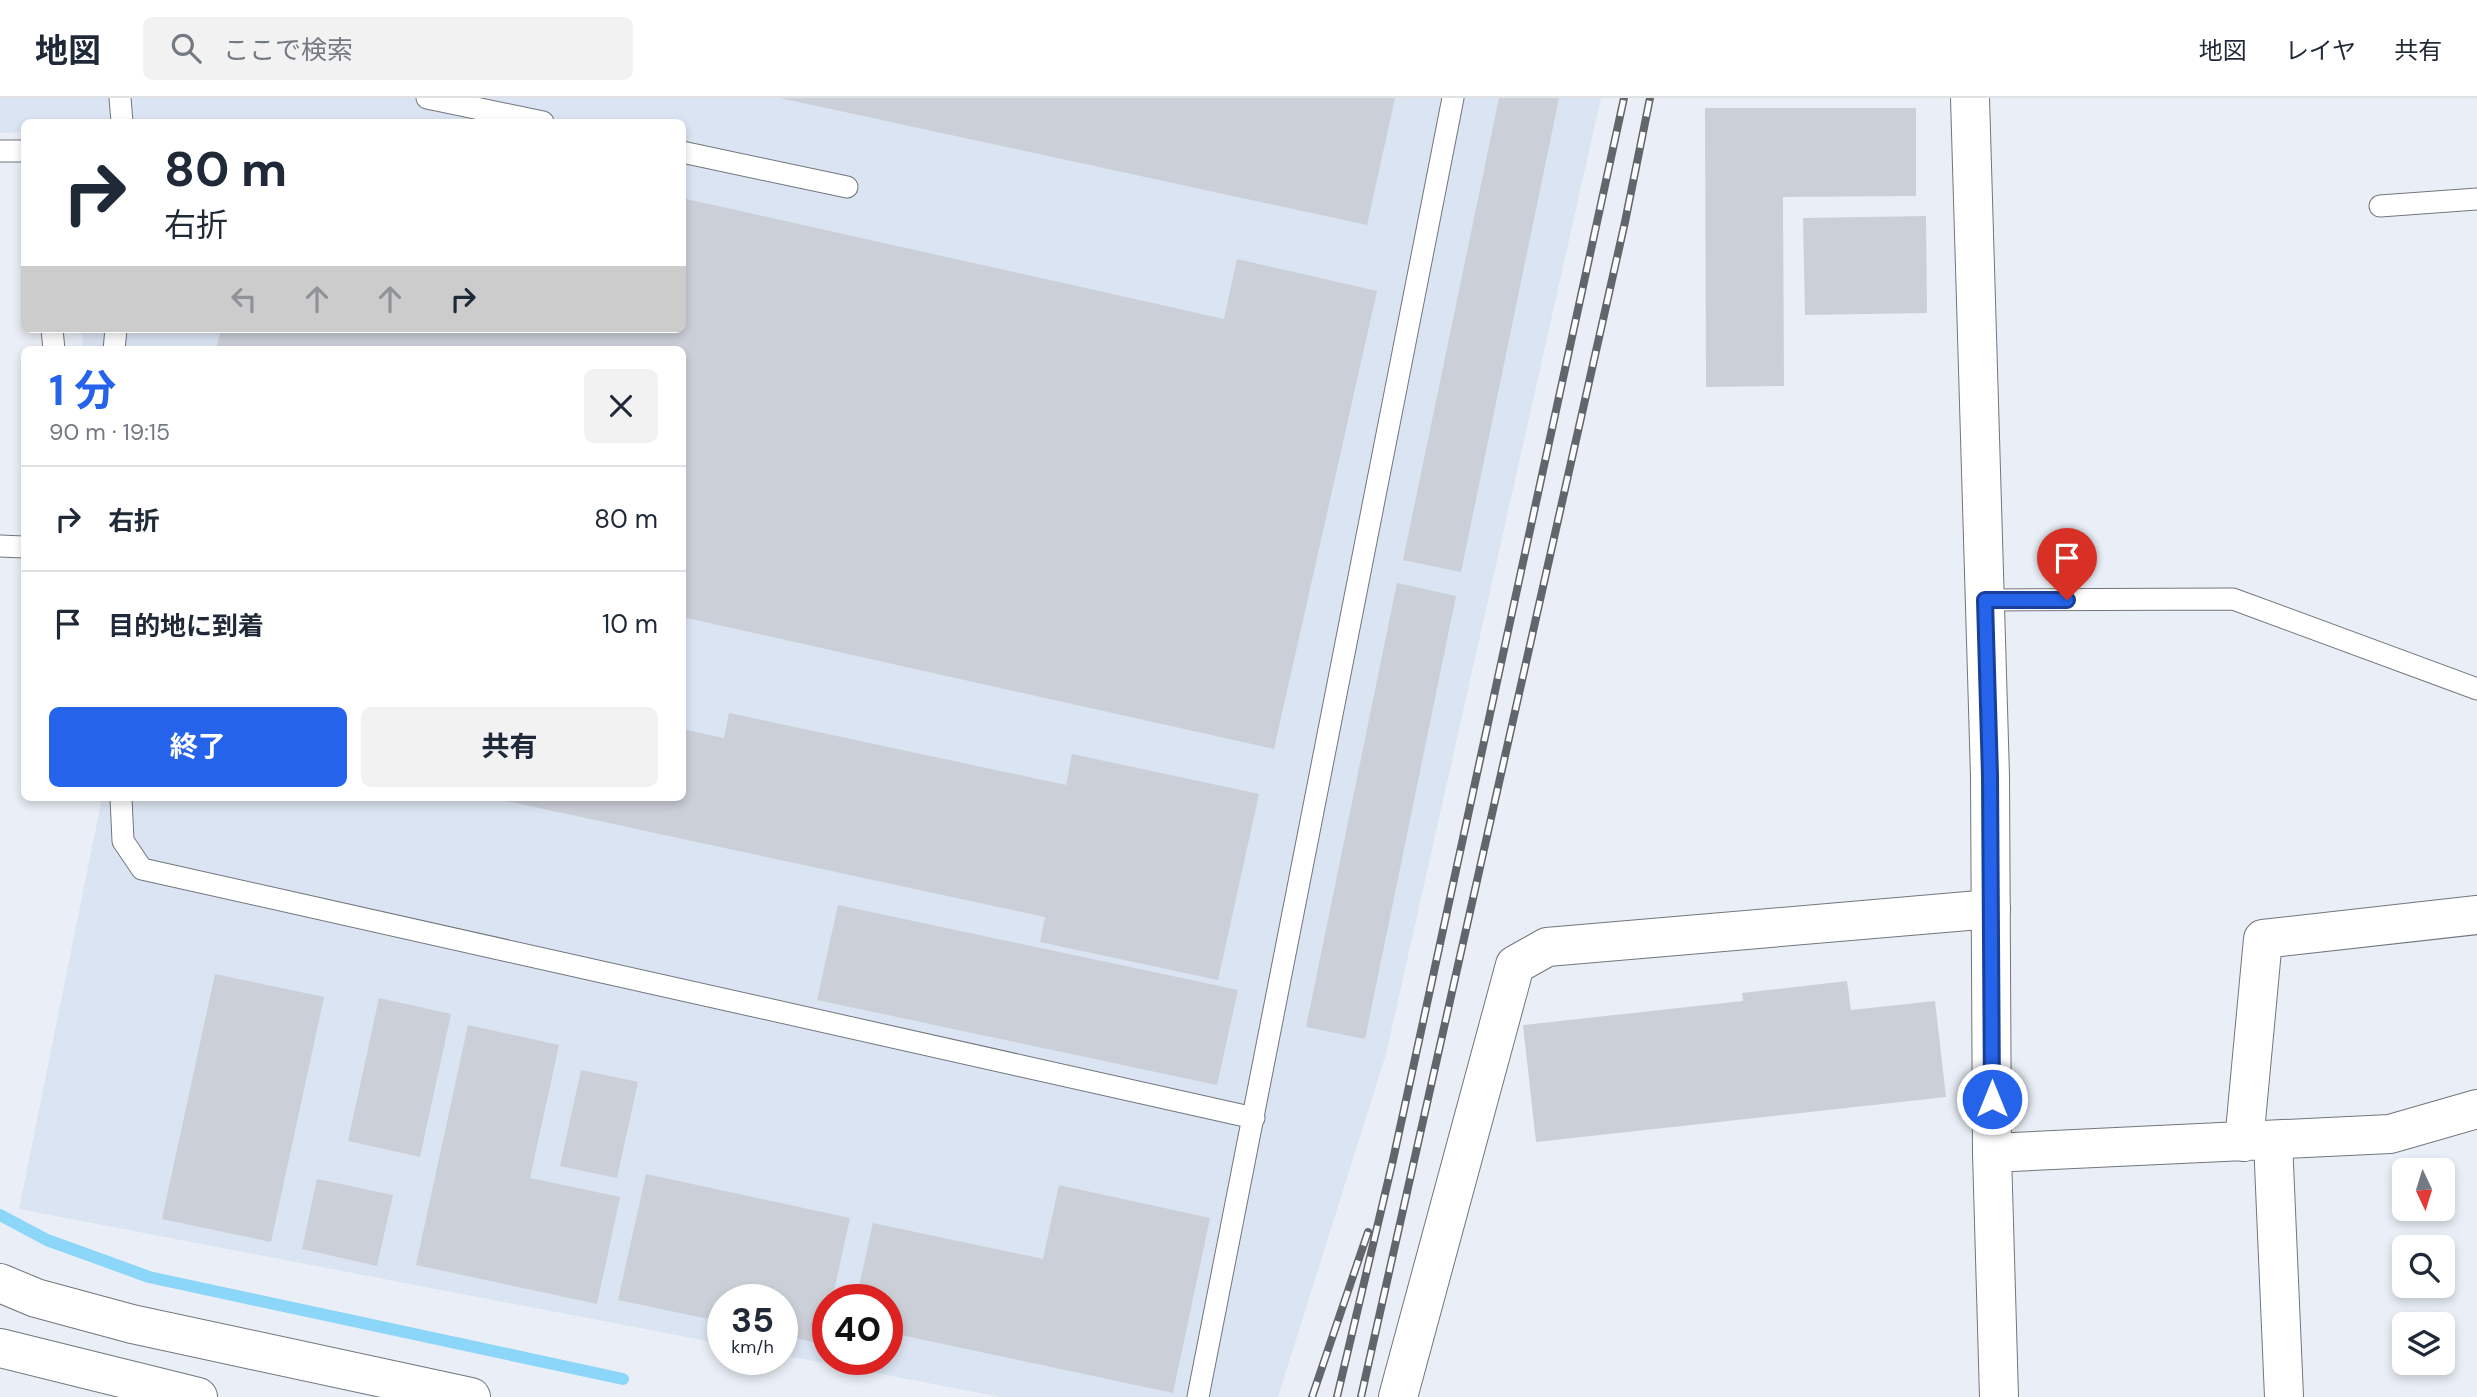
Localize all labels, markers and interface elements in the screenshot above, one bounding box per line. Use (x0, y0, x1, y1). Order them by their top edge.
search box (143, 17, 633, 80)
text: 地図 (35, 29, 101, 72)
icon: search (167, 29, 205, 67)
text: ここで検索 (223, 33, 353, 67)
text: 地図 (2199, 35, 2247, 66)
text: レイヤ (2285, 35, 2356, 66)
text: 共有 (2394, 35, 2442, 66)
text: 80 m (164, 137, 287, 201)
icon: right (49, 147, 140, 238)
text: 右折 (164, 204, 228, 246)
icon: left (225, 280, 263, 318)
icon: ahead (298, 280, 336, 318)
icon: ahead (371, 280, 409, 318)
icon: right (444, 280, 482, 318)
text: 1 分 (49, 363, 116, 418)
button: close (584, 369, 658, 443)
text: 90 m · 19:15 (49, 417, 170, 447)
icon: right (49, 500, 87, 538)
text: 80 m (594, 502, 658, 536)
text: 右折 (108, 504, 160, 538)
pin (2037, 528, 2097, 600)
icon: arrive (2048, 539, 2086, 577)
icon: arrive (49, 605, 87, 643)
text: 10 m (602, 607, 658, 641)
text: 目的地に到着 (108, 609, 264, 643)
button: 終了 (49, 707, 347, 787)
button: 共有 (361, 707, 658, 787)
position arrow (1955, 1062, 2029, 1136)
north arrow (2392, 1158, 2455, 1222)
map controls (2392, 1158, 2455, 1375)
button: search (2392, 1235, 2455, 1298)
speed limit sign: 40 (812, 1284, 903, 1375)
text: 35 (731, 1297, 774, 1343)
button: layers (2392, 1312, 2455, 1375)
text: km/h (731, 1335, 774, 1359)

